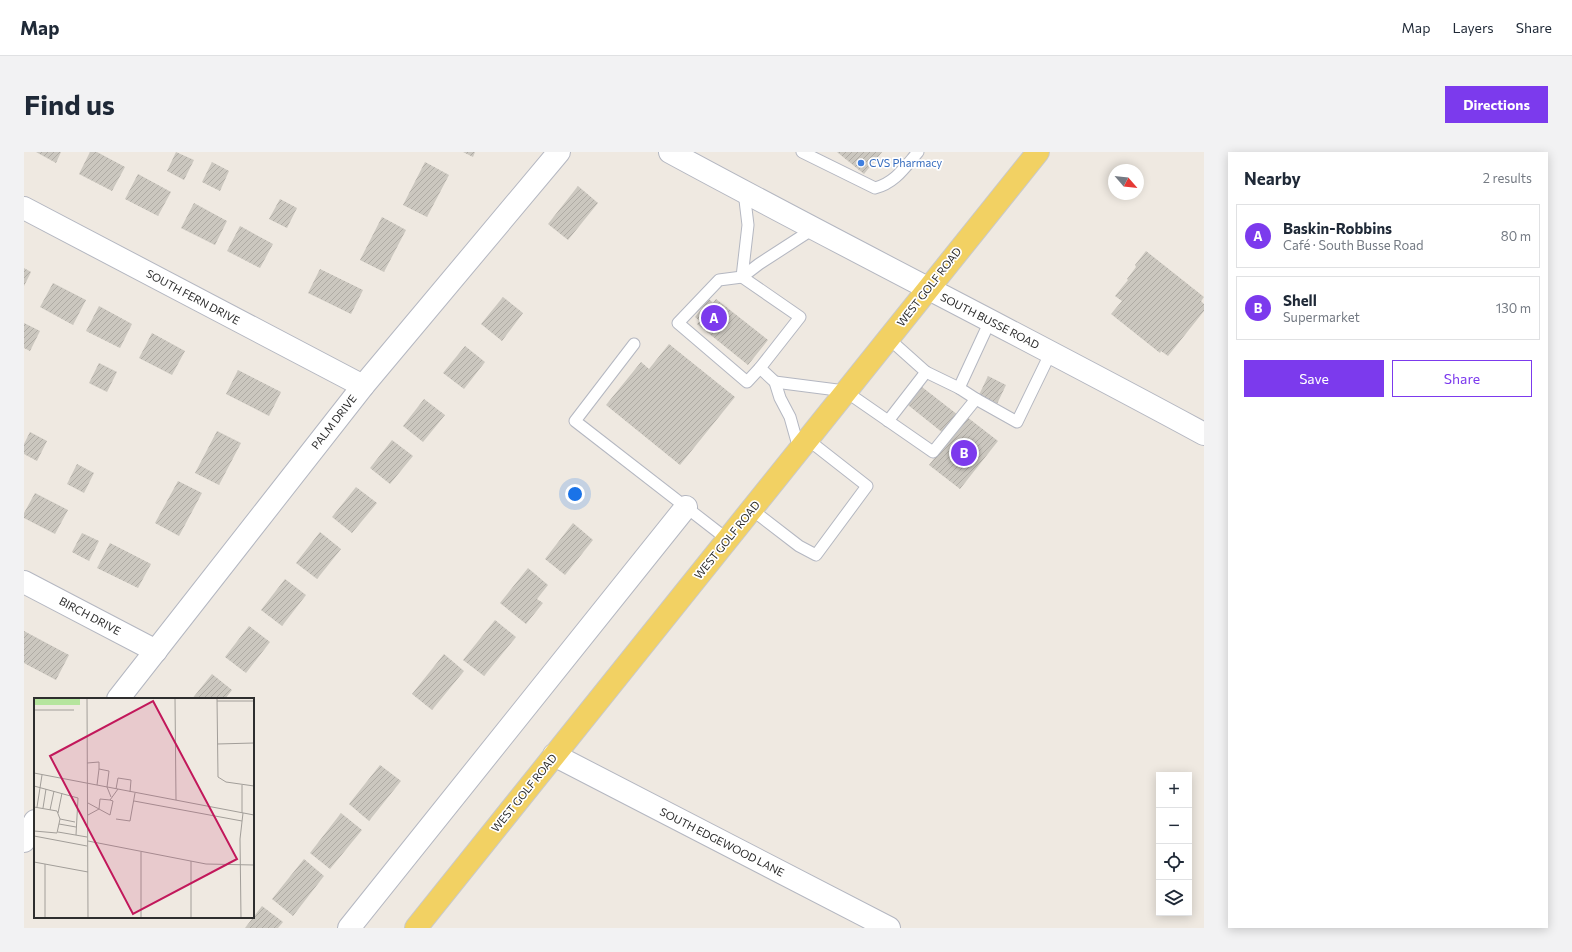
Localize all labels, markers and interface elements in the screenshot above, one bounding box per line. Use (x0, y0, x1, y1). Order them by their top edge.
text: Map (20, 16, 59, 39)
text: Map (1402, 19, 1430, 36)
text: Layers (1452, 19, 1494, 36)
text: Share (1516, 19, 1552, 36)
button: Directions (1445, 86, 1548, 123)
text: Find us (24, 87, 115, 121)
place label: CVS Pharmacy (869, 156, 943, 169)
marker: CVS Pharmacy (856, 158, 866, 168)
north arrow (1108, 164, 1144, 200)
text: Nearby (1244, 168, 1301, 189)
text: 2 results (1483, 170, 1532, 186)
text: Baskin-Robbins (1283, 219, 1392, 237)
text: A (1253, 228, 1263, 244)
text: 80 m (1501, 228, 1531, 244)
text: Café · South Busse Road (1283, 237, 1424, 253)
street label: WEST GOLF ROAD (894, 245, 963, 329)
street label: SOUTH FERN DRIVE (144, 266, 242, 327)
street label: SOUTH BUSSE ROAD (939, 290, 1042, 351)
text: Shell (1283, 291, 1317, 309)
text: B (1254, 300, 1262, 316)
text: 130 m (1496, 300, 1531, 316)
pin: A (701, 303, 727, 333)
text: Supermarket (1283, 309, 1360, 325)
button: Save (1244, 360, 1384, 397)
button: Share (1392, 360, 1532, 397)
street label: PALM DRIVE (308, 392, 359, 451)
pin: B (951, 438, 977, 468)
your location (565, 484, 585, 504)
street label: WEST GOLF ROAD (691, 498, 762, 581)
street label: BIRCH DRIVE (57, 594, 123, 637)
inset map (34, 698, 254, 918)
street label: WEST GOLF ROAD (488, 751, 559, 834)
map controls (1156, 772, 1192, 916)
button: + (1156, 772, 1192, 808)
street label: SOUTH EDGEWOOD LANE (658, 804, 787, 879)
button: − (1156, 808, 1192, 844)
button: locate (1156, 844, 1192, 880)
button: layers (1156, 880, 1192, 916)

